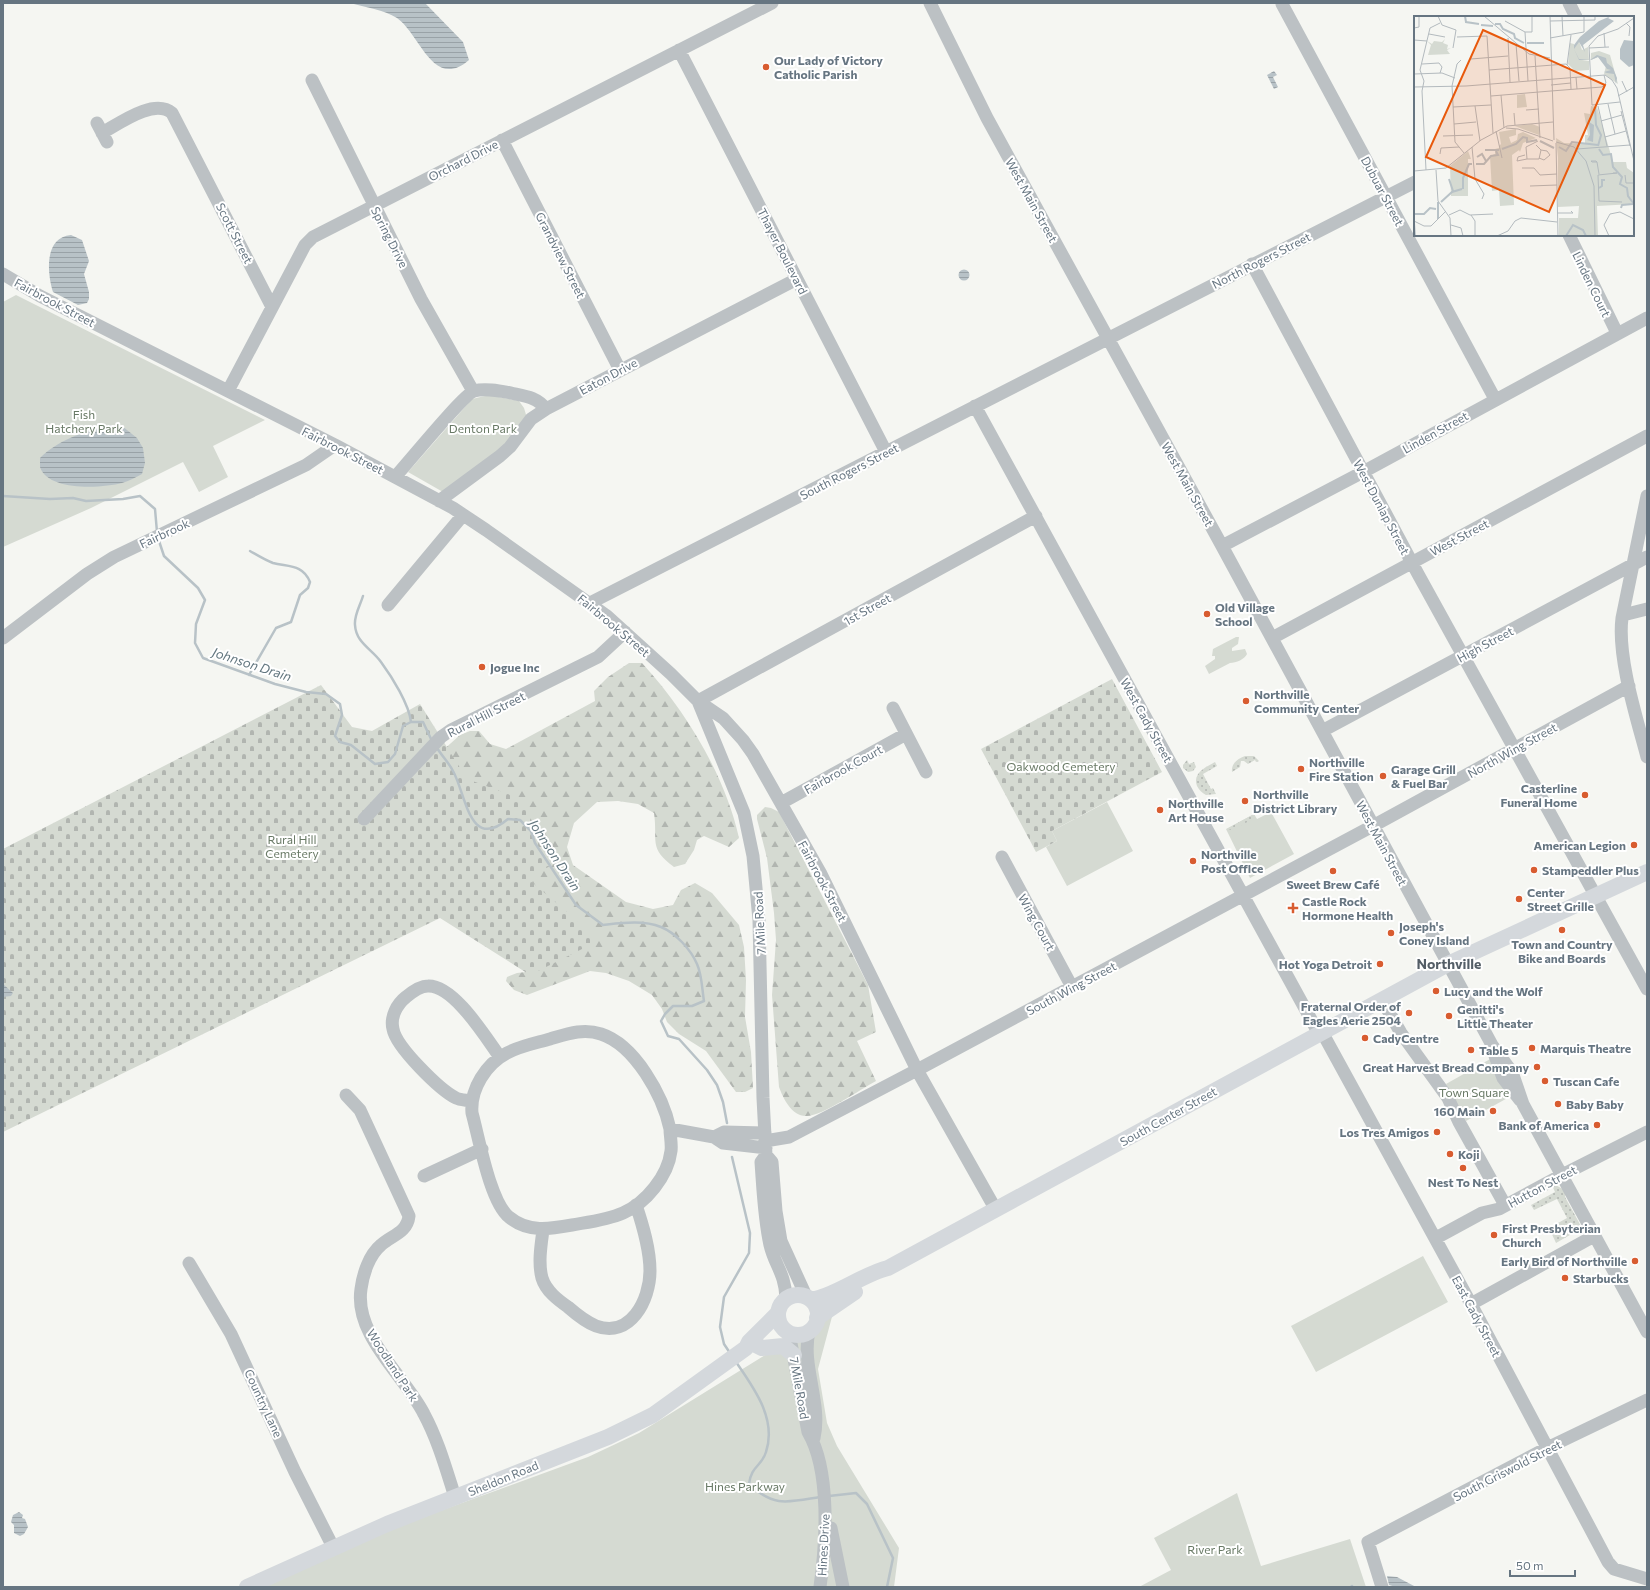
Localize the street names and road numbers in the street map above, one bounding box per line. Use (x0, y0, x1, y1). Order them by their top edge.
street label: Orchard Drive (426, 136, 500, 184)
street label: Dubuar Street (1359, 154, 1407, 228)
street label: West Main Street (1003, 155, 1061, 245)
street label: Scott Street (214, 200, 256, 266)
street label: Spring Drive (369, 204, 411, 270)
street label: Thayer Boulevard (755, 206, 811, 296)
street label: Grandview Street (533, 210, 589, 300)
street label: North Rogers Street (1209, 229, 1313, 291)
street label: Linden Court (1570, 249, 1614, 319)
street label: Fairbrook Street (12, 275, 98, 329)
street label: Eaton Drive (577, 355, 639, 397)
street label: Linden Street (1400, 408, 1470, 456)
street label: Fairbrook Street (300, 423, 386, 477)
street label: West Main Street (1159, 439, 1217, 529)
street label: South Rogers Street (797, 440, 901, 502)
street label: West Dunlap Street (1351, 457, 1413, 557)
street label: Fairbrook (137, 515, 192, 551)
street label: West Street (1427, 516, 1491, 558)
street label: 1st Street (841, 590, 893, 628)
street label: Fairbrook Street (575, 591, 653, 659)
street label: High Street (1454, 623, 1516, 665)
street label: West Cady Street (1118, 675, 1176, 765)
street label: Rural Hill Street (445, 688, 527, 740)
street label: North Wing Street (1465, 720, 1559, 780)
street label: Fairbrook Court (801, 742, 885, 796)
street label: West Main Street (1354, 798, 1410, 888)
street label: Fairbrook Street (796, 838, 850, 924)
street label: 7 Mile Road (750, 891, 768, 955)
street label: Wing Court (1016, 891, 1058, 953)
street label: South Wing Street (1024, 958, 1118, 1018)
street label: South Center Street (1117, 1084, 1219, 1148)
street label: Hutton Street (1505, 1162, 1579, 1210)
street label: East Cady Street (1450, 1273, 1504, 1359)
street label: Woodland Park (364, 1326, 422, 1404)
street label: 7 Mile Road (788, 1356, 812, 1420)
street label: Country Lane (242, 1367, 286, 1439)
street label: South Griswold Street (1450, 1437, 1564, 1503)
street label: Sheldon Road (466, 1458, 540, 1498)
street label: Hines Drive (814, 1514, 832, 1576)

